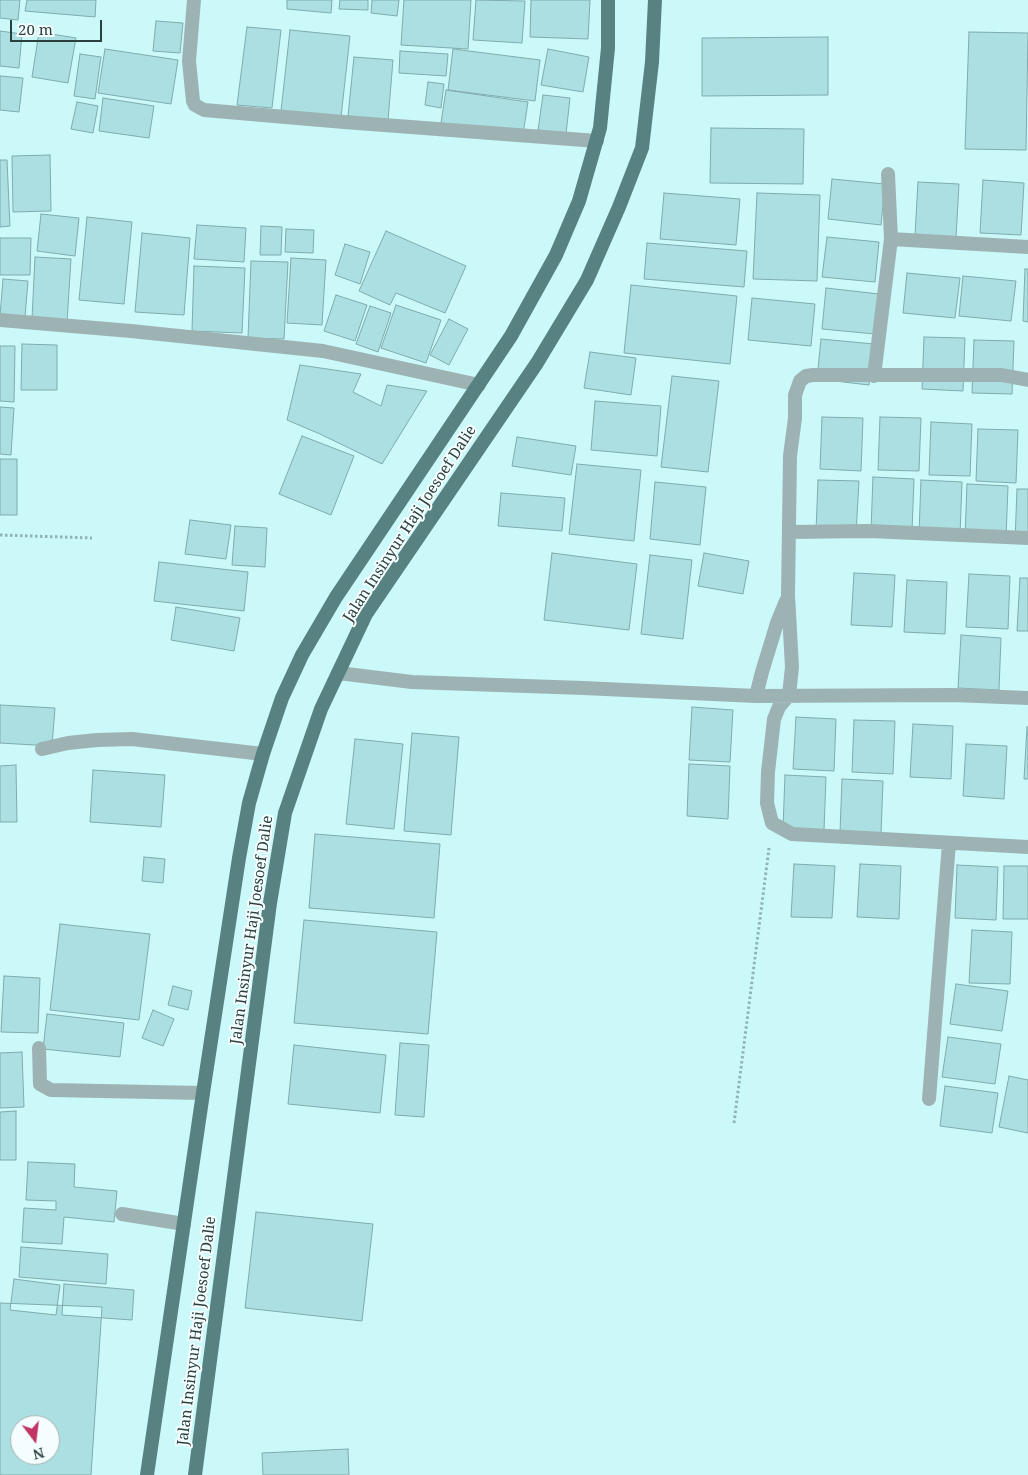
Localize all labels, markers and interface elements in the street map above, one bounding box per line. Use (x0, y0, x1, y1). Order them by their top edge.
scale bar (12, 10, 105, 42)
text: 20 m (18, 19, 53, 39)
street label: Jalan Insinyur Haji Joesoef Dalie (340, 422, 480, 626)
street label: Jalan Insinyur Haji Joesoef Dalie (227, 814, 277, 1046)
street label: Jalan Insinyur Haji Joesoef Dalie (174, 1215, 220, 1447)
north arrow (10, 1415, 60, 1465)
text: N (31, 1443, 47, 1465)

